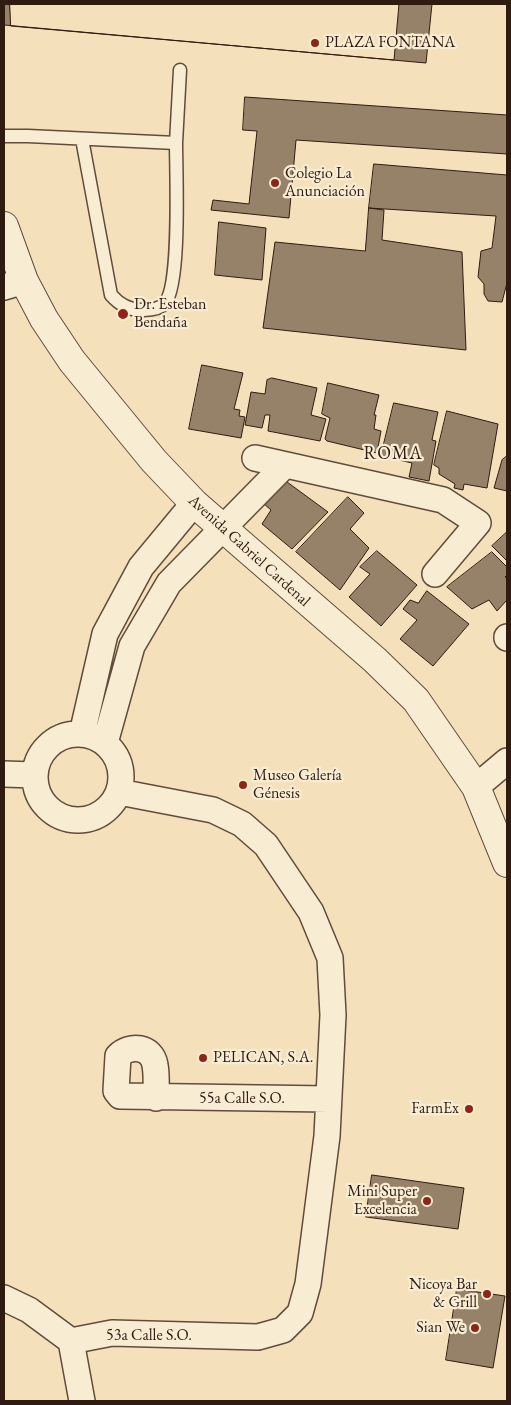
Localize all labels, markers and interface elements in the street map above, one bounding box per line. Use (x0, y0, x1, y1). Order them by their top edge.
place label: PLAZA FONTANA (325, 33, 455, 53)
marker: PLAZA FONTANA (309, 37, 321, 49)
place label: Colegio La Anunciación (285, 164, 365, 202)
marker: Colegio La Anunciación (269, 177, 281, 189)
place label: Dr. Esteban Bendaña (134, 295, 206, 333)
marker: Dr. Esteban Bendaña (116, 307, 130, 321)
district label: ROMA (363, 443, 423, 465)
street label: Avenida Gabriel Cardenal (184, 491, 314, 611)
place label: Museo Galería Génesis (253, 766, 342, 804)
marker: Museo Galería Génesis (237, 779, 249, 791)
place label: PELICAN, S.A. (213, 1048, 313, 1068)
marker: PELICAN, S.A. (197, 1052, 209, 1064)
street label: 55a Calle S.O. (199, 1089, 285, 1109)
place label: FarmEx (411, 1099, 459, 1119)
marker: FarmEx (463, 1103, 475, 1115)
place label: Mini Super Excelencia (347, 1182, 417, 1220)
marker: Mini Super Excelencia (421, 1195, 433, 1207)
place label: Nicoya Bar & Grill (409, 1275, 477, 1313)
marker: Nicoya Bar & Grill (481, 1288, 493, 1300)
place label: Sian We (416, 1318, 465, 1338)
marker: Sian We (469, 1322, 481, 1334)
street label: 53a Calle S.O. (106, 1326, 192, 1346)

